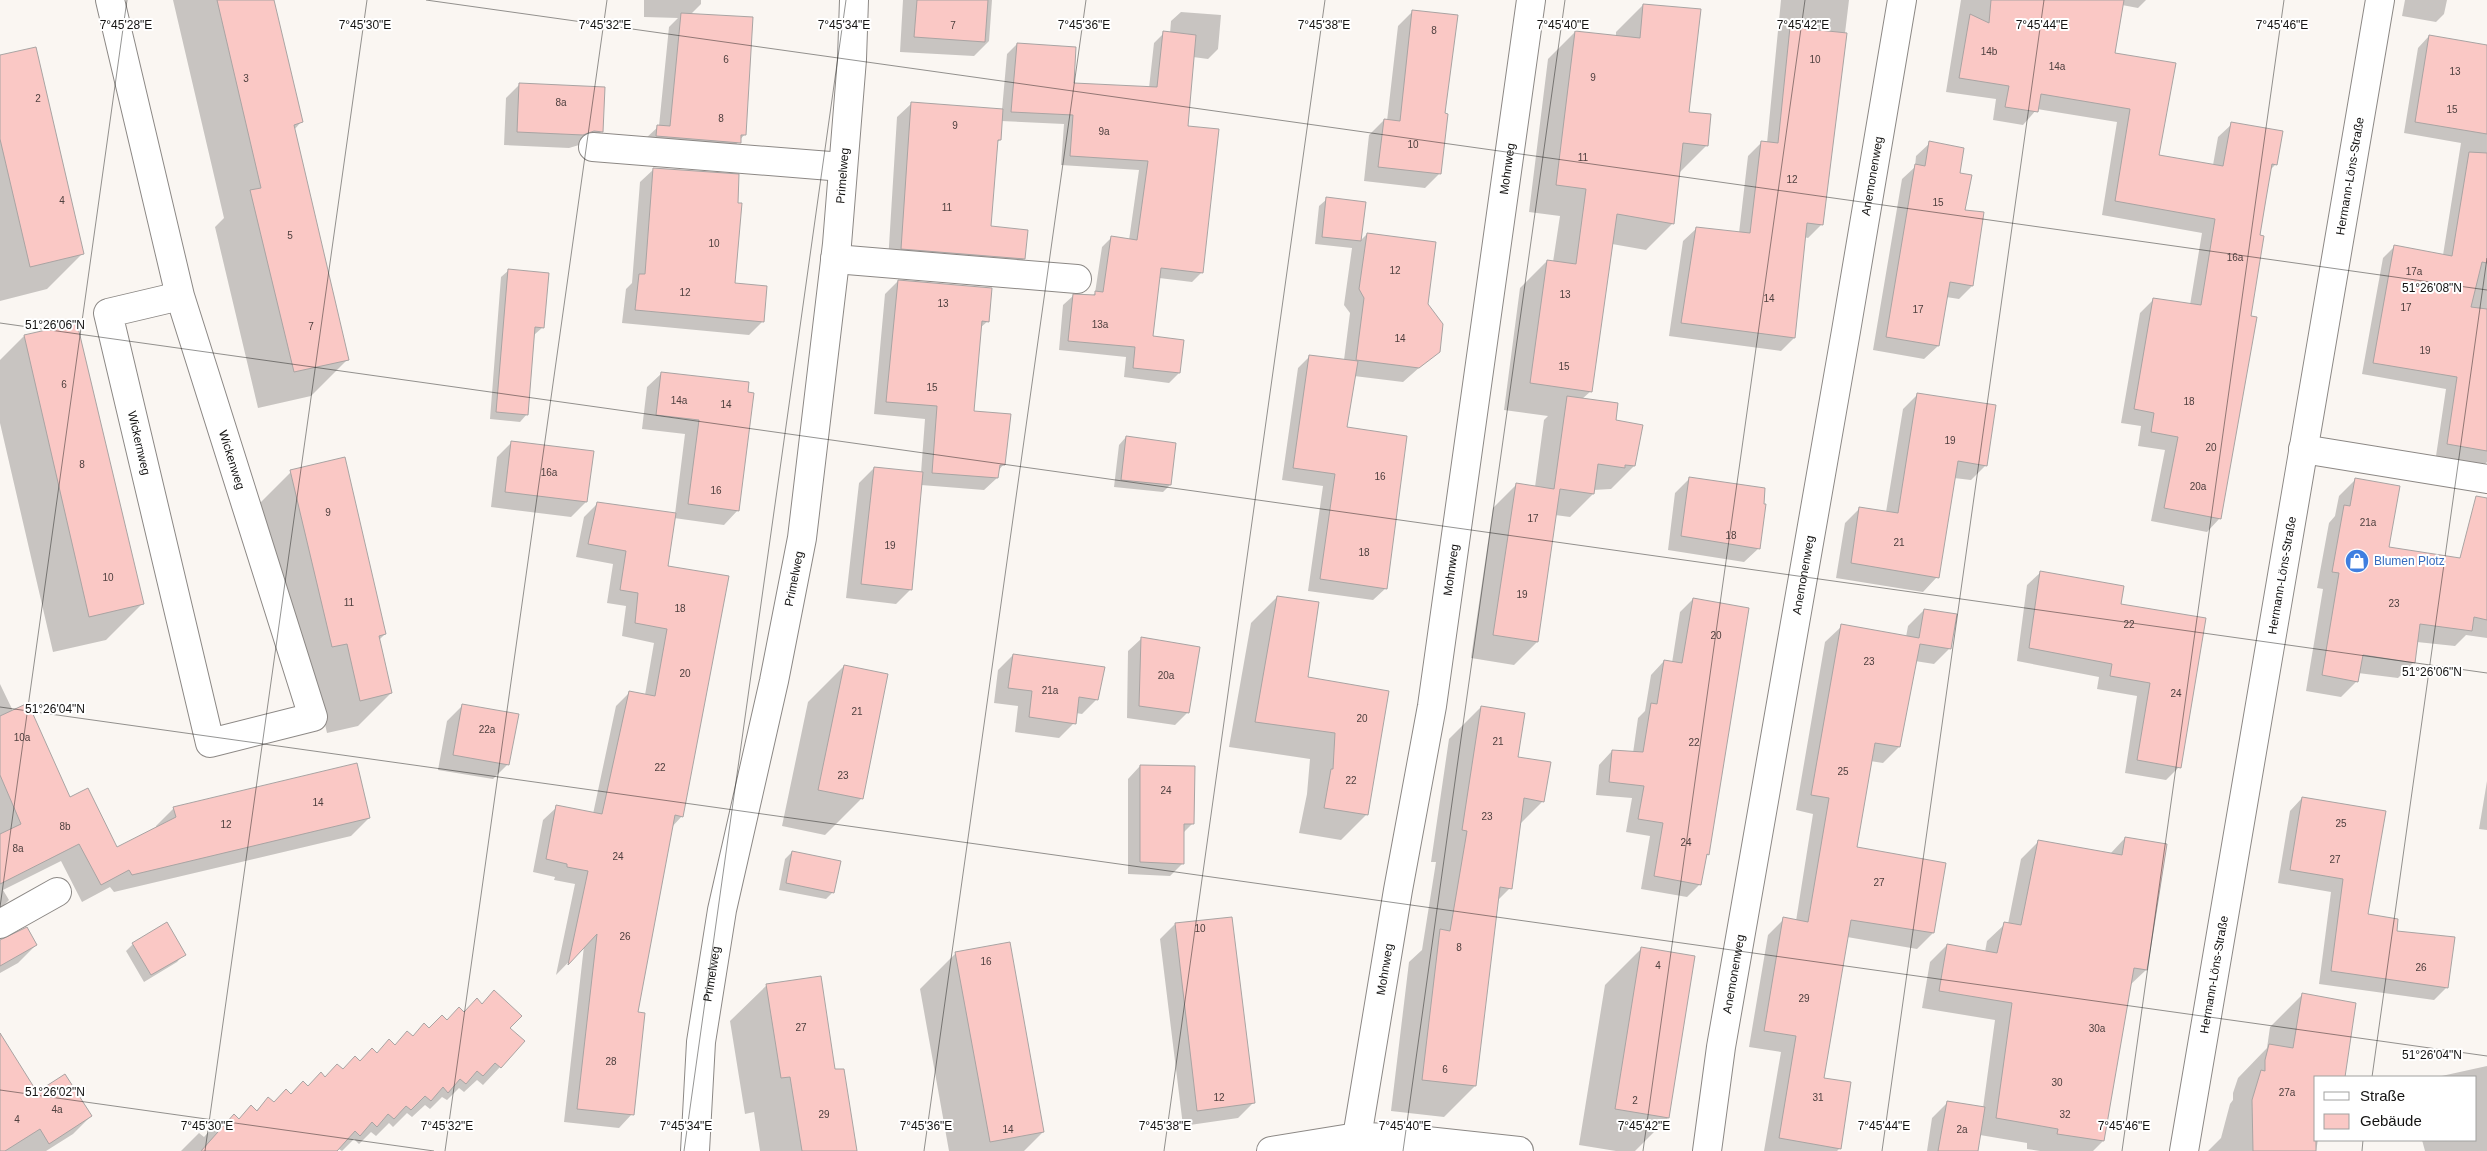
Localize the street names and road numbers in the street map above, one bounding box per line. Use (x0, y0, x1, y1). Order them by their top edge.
street label: Hermann-Löns-Straße (2333, 116, 2367, 236)
street label: Anemonenweg (1859, 135, 1886, 217)
street label: Mohnweg (1497, 142, 1518, 196)
street label: Primelweg (833, 147, 852, 204)
street label: Wickernweg (125, 410, 153, 476)
street label: Wickenweg (216, 428, 248, 491)
street label: Hermann-Löns-Straße (2265, 515, 2299, 635)
street label: Anemonenweg (1790, 534, 1817, 616)
street label: Mohnweg (1441, 543, 1462, 597)
street label: Primelweg (782, 550, 806, 607)
street label: Hermann-Löns-Straße (2197, 914, 2231, 1035)
street label: Anemonenweg (1720, 933, 1748, 1015)
street label: Mohnweg (1374, 942, 1396, 996)
street label: Primelweg (700, 945, 723, 1003)

